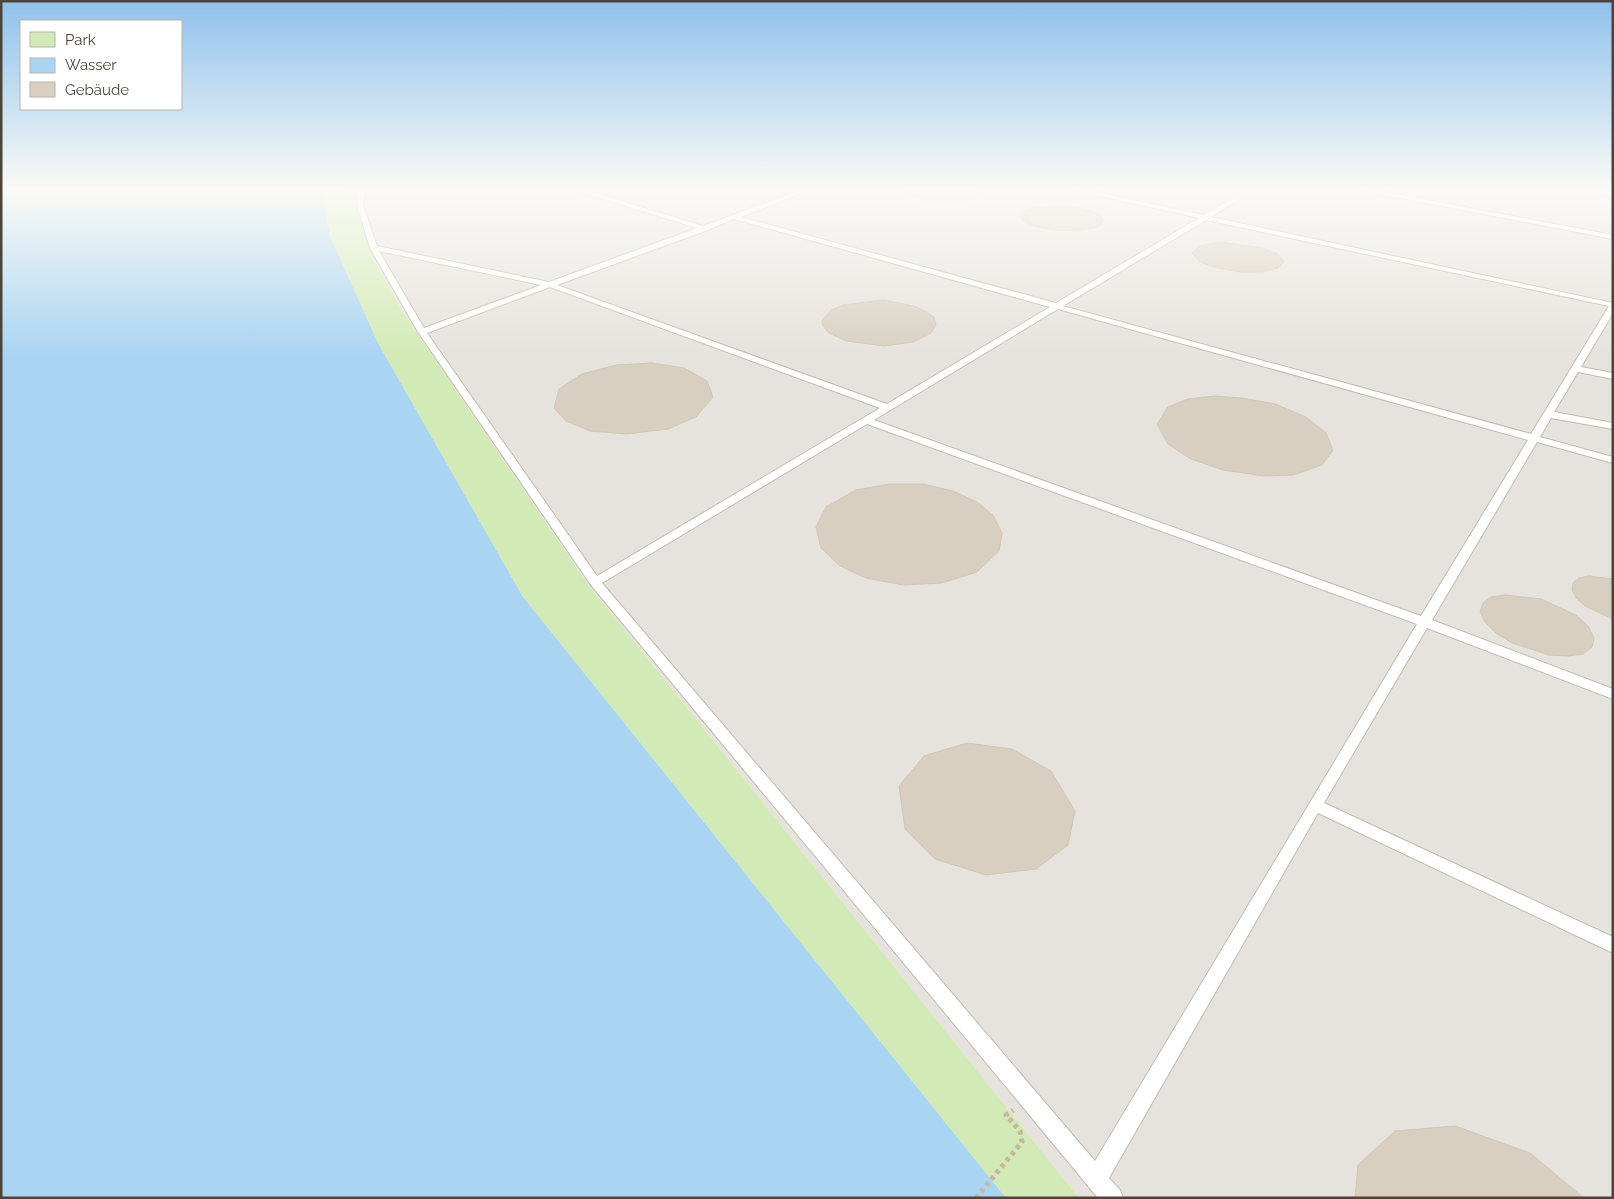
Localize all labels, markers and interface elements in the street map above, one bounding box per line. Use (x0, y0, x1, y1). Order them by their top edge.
legend (20, 20, 182, 110)
text: Park (65, 31, 96, 49)
text: Wasser (65, 56, 117, 74)
text: Gebäude (65, 81, 129, 99)

